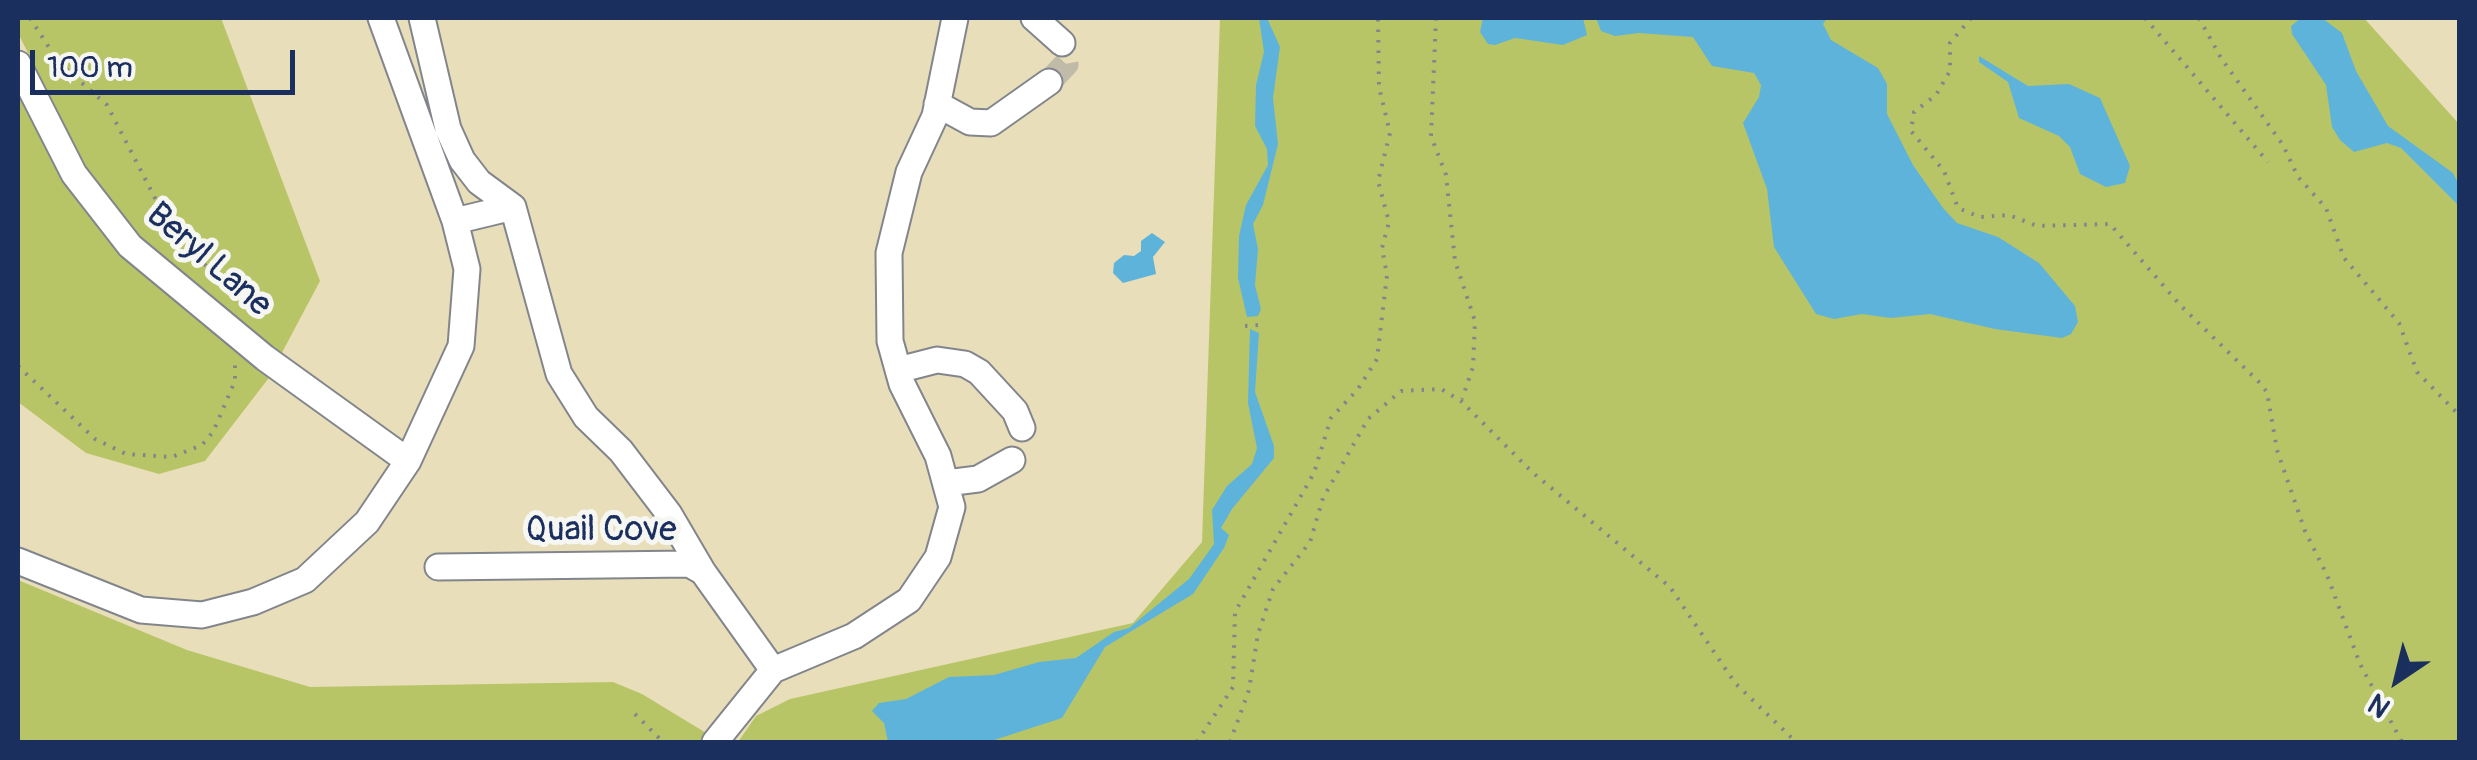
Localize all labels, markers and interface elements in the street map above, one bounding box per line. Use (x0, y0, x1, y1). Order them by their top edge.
scale bar (35, 30, 300, 92)
text: 100 m (47, 49, 133, 86)
street label: Beryl Lane (137, 195, 279, 327)
street label: Quail Cove (526, 510, 676, 552)
north arrow (2347, 630, 2447, 730)
text: N (2362, 685, 2397, 725)

